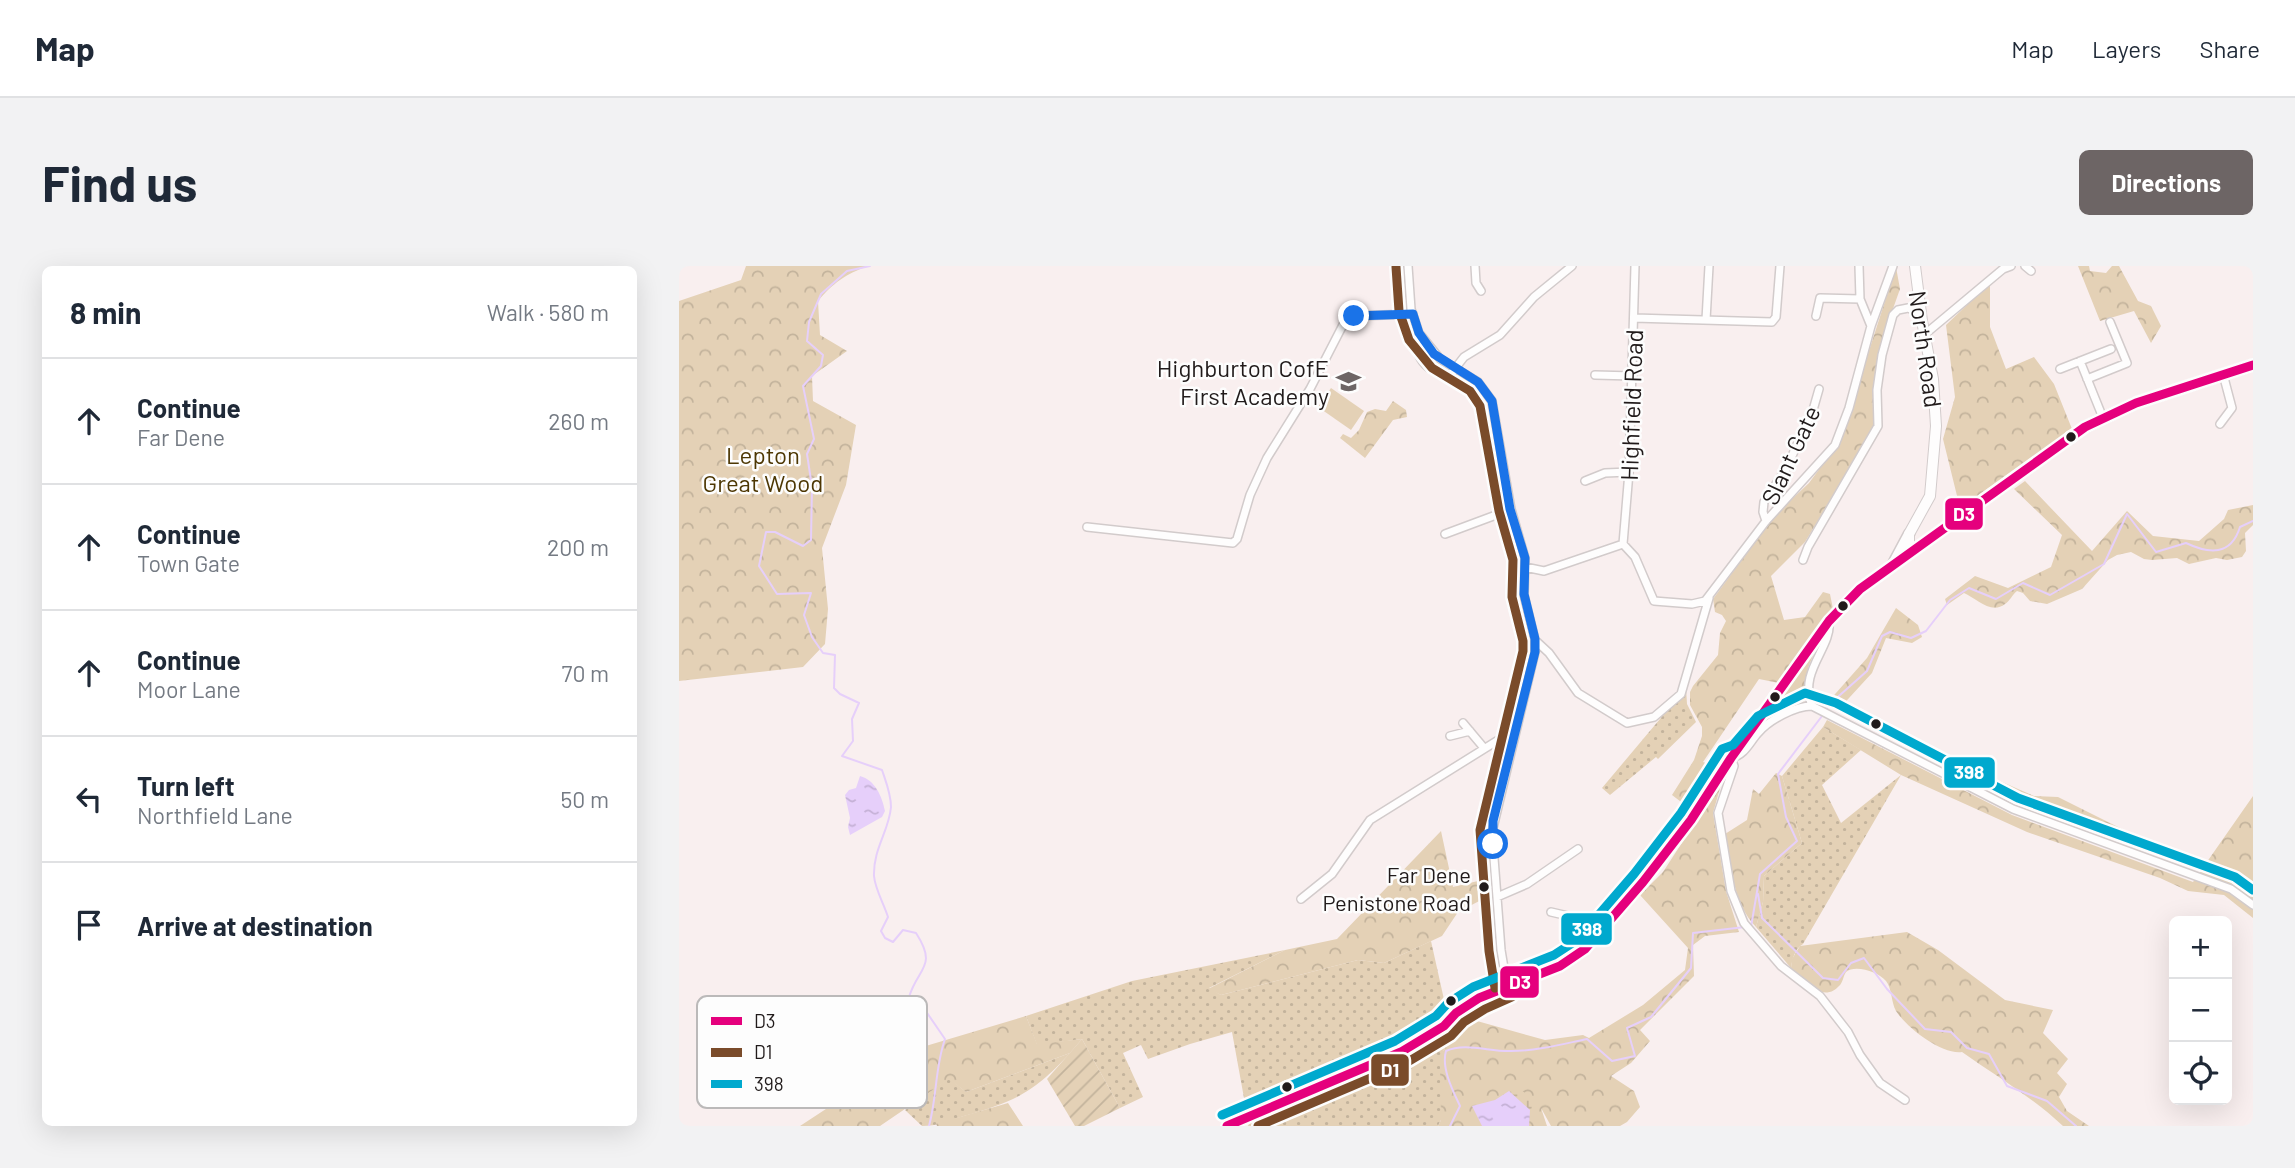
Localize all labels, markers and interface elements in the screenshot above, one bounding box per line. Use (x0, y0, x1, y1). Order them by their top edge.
text: Map (35, 28, 95, 68)
text: Map (2011, 34, 2054, 63)
text: Layers (2092, 34, 2161, 63)
text: Share (2199, 34, 2260, 63)
button: Directions (2079, 150, 2253, 215)
text: Find us (42, 153, 197, 212)
street label: North Road (1903, 289, 1949, 409)
text: 8 min (70, 294, 141, 330)
text: Walk · 580 m (487, 298, 609, 326)
route end (1338, 300, 1369, 331)
street label: Highfield Road (1614, 329, 1648, 481)
place label: Highburton CofE First Academy (1157, 353, 1329, 410)
school or university icon: Highburton CofE First Academy (1335, 367, 1363, 395)
text: Continue (137, 392, 241, 423)
street label: Slant Gate (1754, 401, 1826, 509)
icon: ahead (70, 402, 108, 440)
text: 260 m (548, 407, 609, 435)
text: Far Dene (137, 423, 225, 451)
unlabelled marker (2064, 430, 2078, 444)
park label: Lepton Great Wood (703, 440, 823, 497)
line badge: D3 (1944, 497, 1984, 531)
text: D3 (1953, 502, 1975, 525)
text: Continue (137, 518, 241, 549)
icon: ahead (70, 528, 108, 566)
text: 200 m (547, 533, 609, 561)
text: Town Gate (137, 549, 240, 577)
unlabelled marker (1836, 599, 1850, 613)
text: Continue (137, 644, 241, 675)
icon: ahead (70, 654, 108, 692)
text: 70 m (562, 659, 609, 687)
text: Moor Lane (137, 675, 241, 703)
unlabelled marker (1768, 690, 1782, 704)
unlabelled marker (1869, 717, 1883, 731)
line badge: 398 (1943, 756, 1996, 789)
text: 398 (1954, 760, 1984, 783)
text: Turn left (137, 770, 235, 801)
icon: left (70, 780, 108, 818)
text: 50 m (561, 785, 609, 813)
text: Northfield Lane (137, 801, 293, 829)
route start (1477, 828, 1508, 859)
place label: Far Dene Penistone Road (1322, 861, 1471, 915)
marker: Far Dene Penistone Road (1477, 880, 1491, 894)
icon: arrive (70, 906, 108, 944)
text: Arrive at destination (137, 910, 373, 941)
line badge: 398 (1560, 912, 1613, 946)
map controls (2169, 916, 2232, 1105)
button: + (2169, 916, 2232, 979)
text: 398 (1572, 917, 1602, 940)
line badge: D3 (1499, 965, 1540, 999)
text: D3 (1509, 970, 1531, 993)
button: − (2169, 979, 2232, 1042)
unlabelled marker (1444, 994, 1458, 1008)
legend (697, 996, 927, 1108)
text: D3 (754, 1009, 776, 1032)
text: D1 (754, 1040, 772, 1063)
button: locate (2169, 1042, 2232, 1105)
line badge: D1 (1370, 1053, 1410, 1087)
text: D1 (1381, 1058, 1399, 1081)
text: 398 (754, 1072, 784, 1095)
unlabelled marker (1280, 1080, 1294, 1094)

